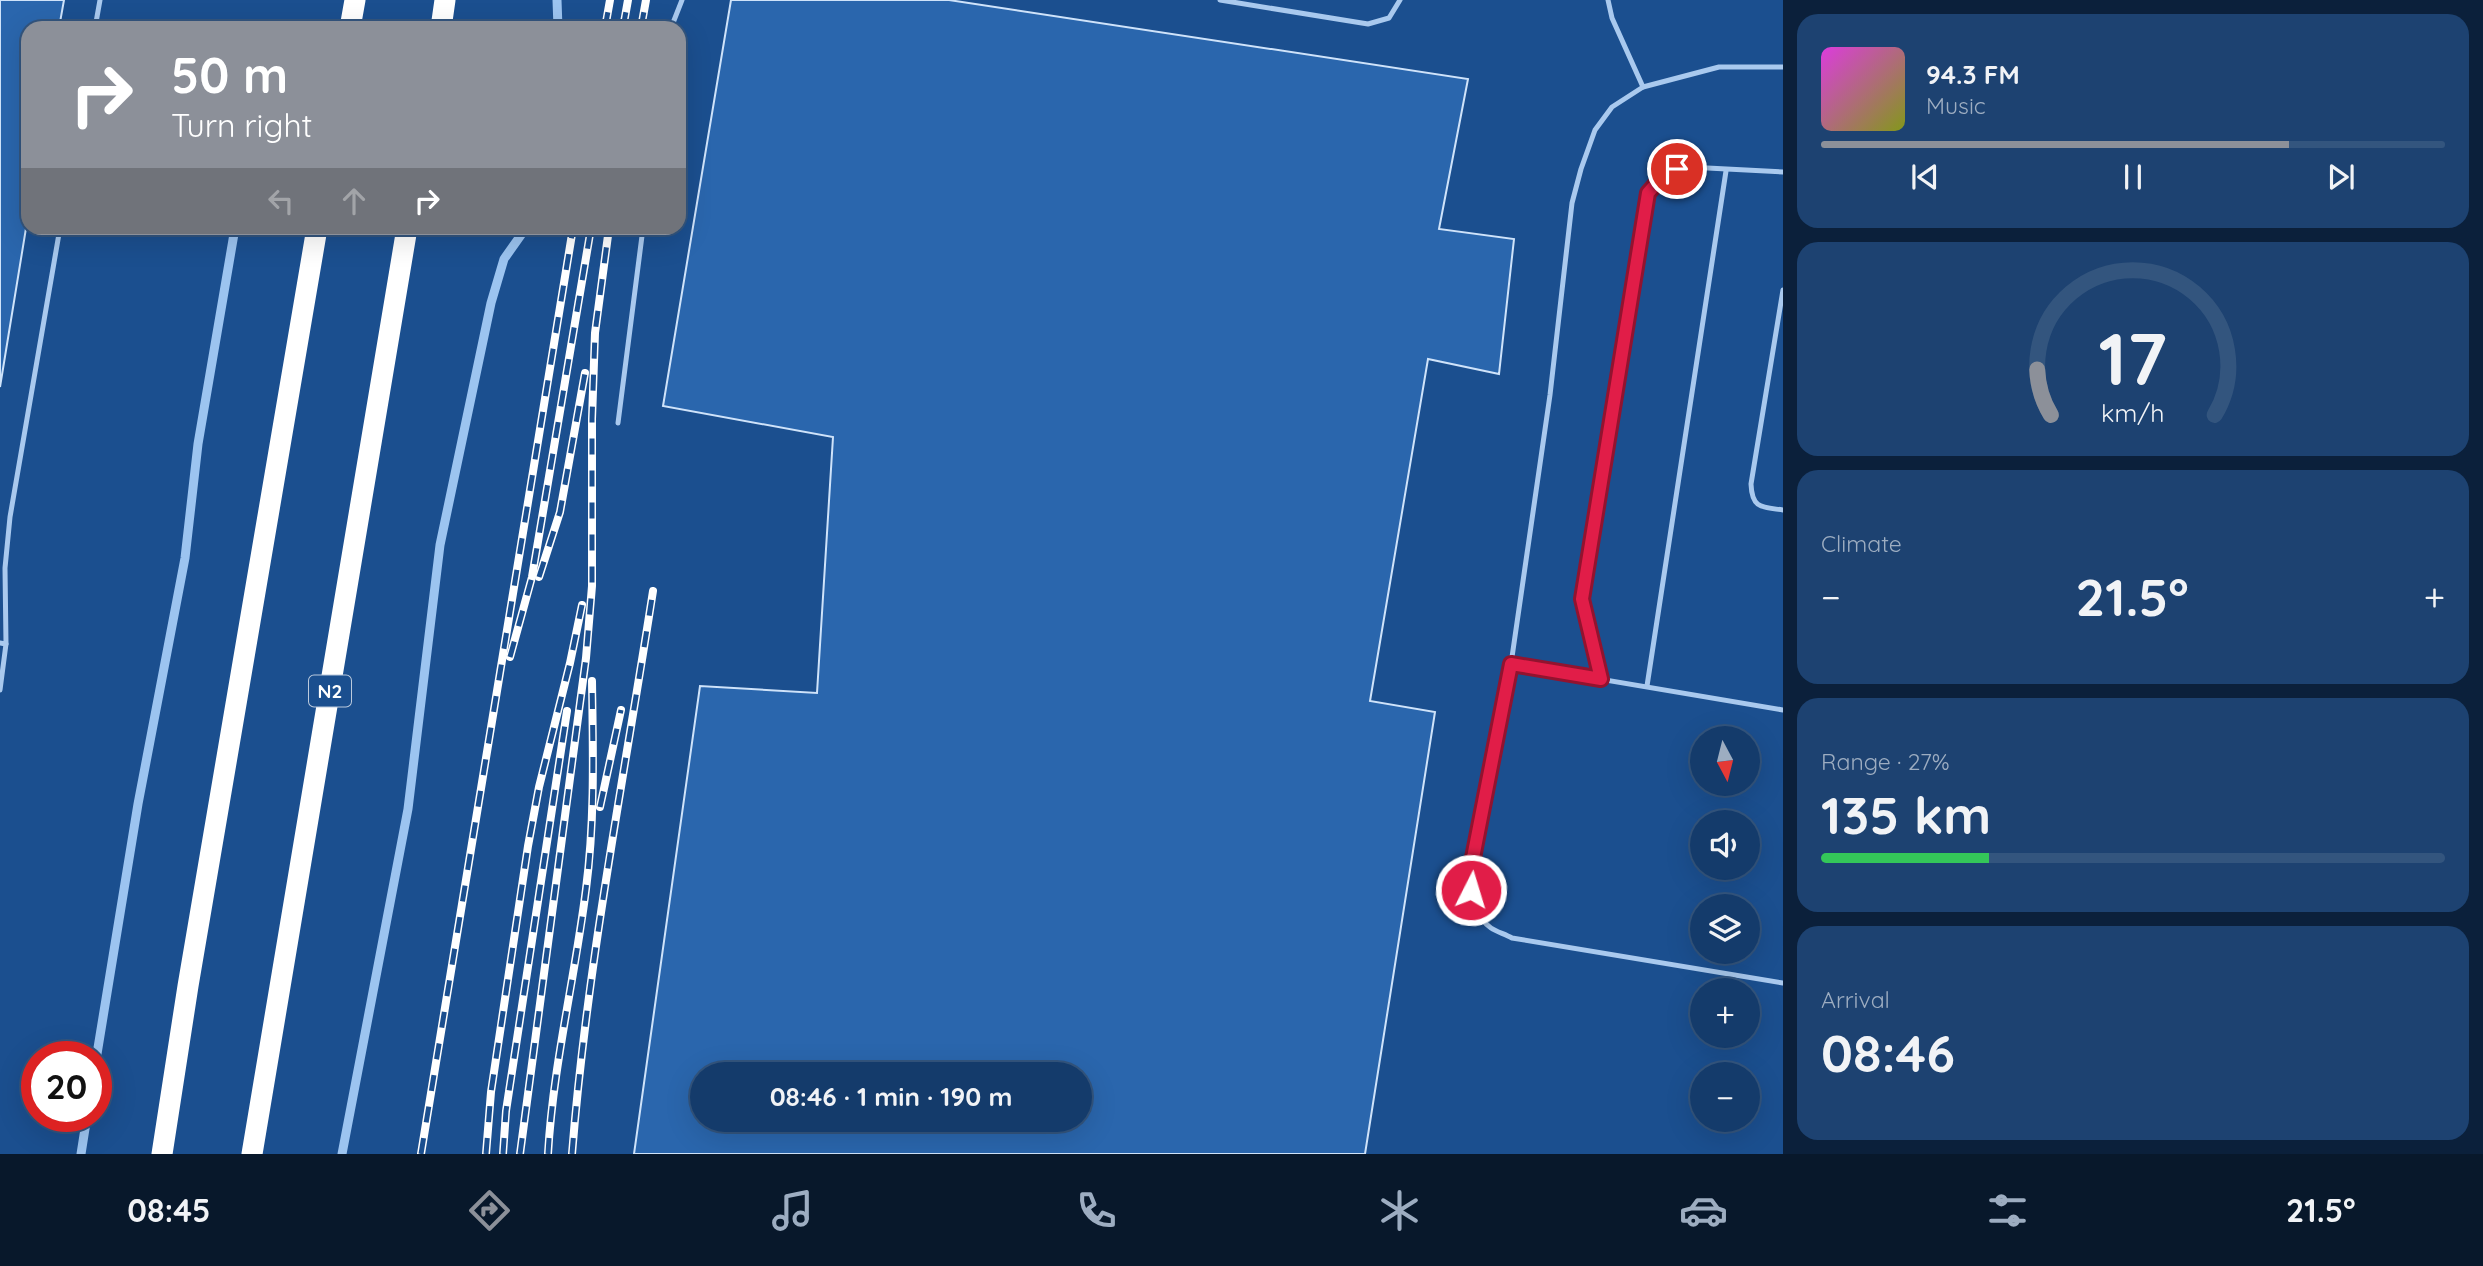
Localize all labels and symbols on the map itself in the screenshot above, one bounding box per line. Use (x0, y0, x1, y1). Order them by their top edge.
pin (1647, 139, 1707, 199)
road number: N2 (309, 676, 351, 706)
north arrow (1690, 726, 1760, 796)
position arrow (1434, 853, 1508, 927)
speed limit sign: 20 (21, 1041, 112, 1132)

